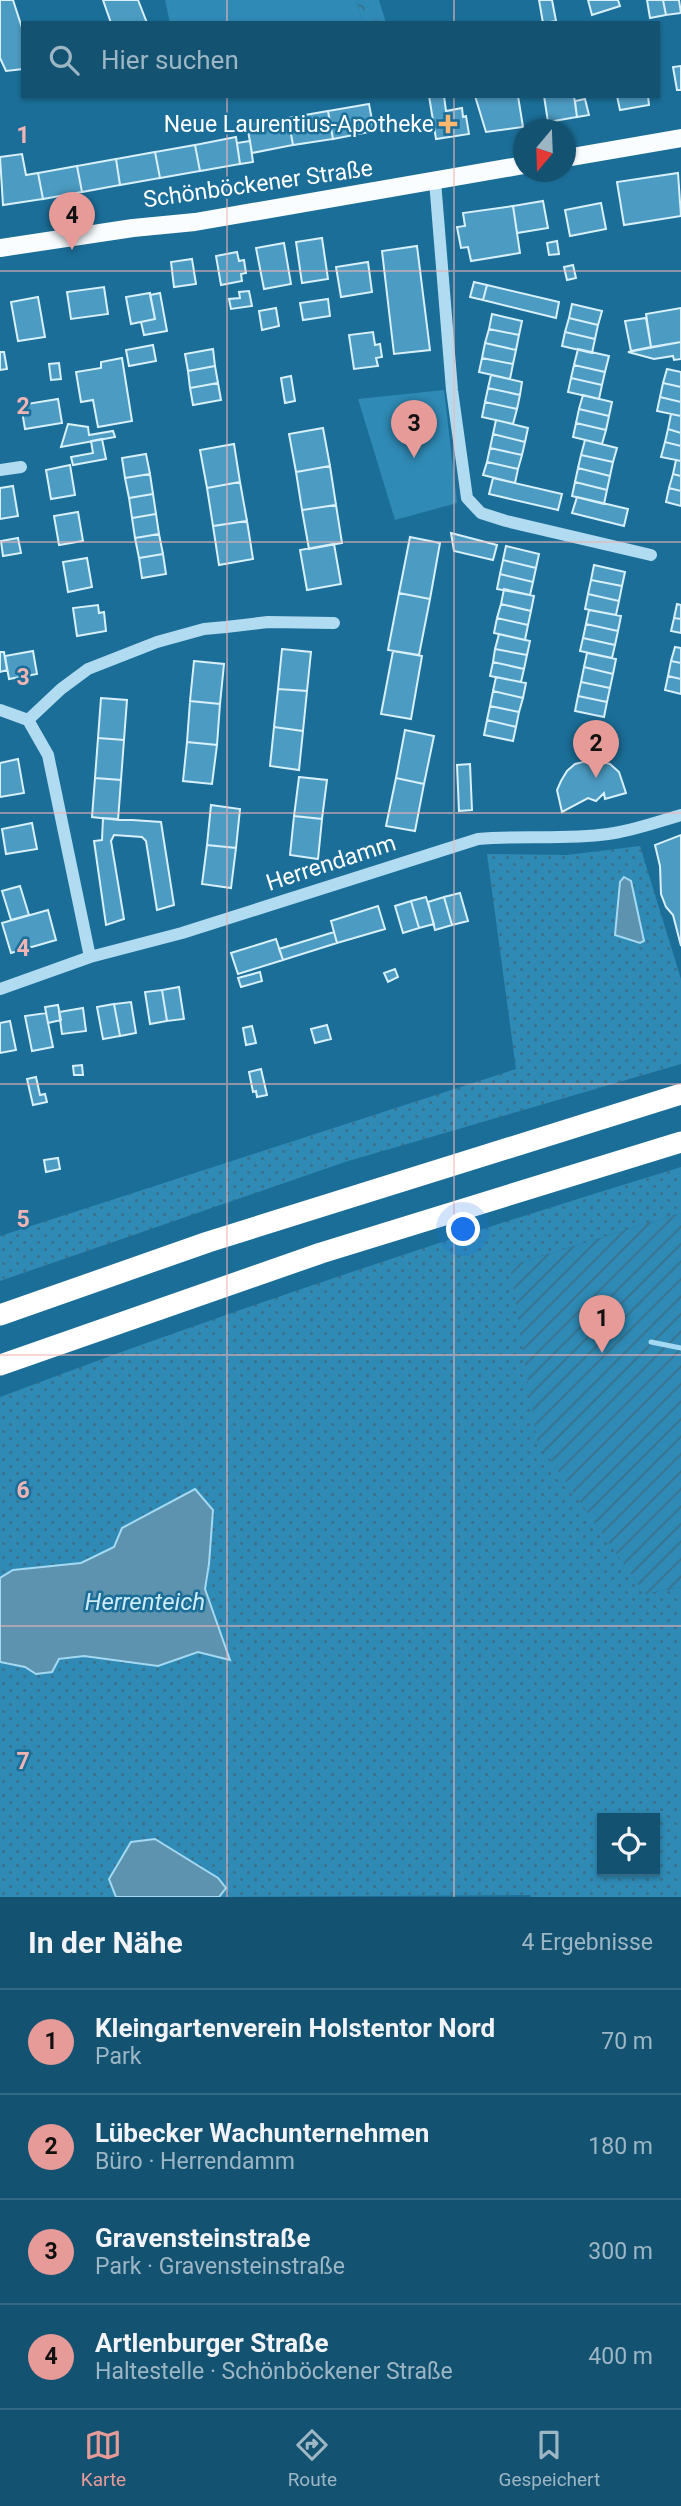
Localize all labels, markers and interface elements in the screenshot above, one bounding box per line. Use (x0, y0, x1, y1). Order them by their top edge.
search box (21, 21, 660, 98)
icon: search (45, 41, 83, 79)
text: Hier suchen (101, 45, 239, 75)
place label: Neue Laurentius-Apotheke (164, 111, 434, 138)
marker: Neue Laurentius-Apotheke (440, 116, 456, 132)
north arrow (513, 119, 576, 182)
text: 1 (16, 122, 30, 149)
street label: Schönböckener Straße (142, 155, 374, 213)
pin: 4 (49, 192, 95, 250)
text: 2 (16, 393, 30, 420)
pin: 3 (391, 400, 437, 458)
text: 3 (16, 664, 30, 691)
pin: 2 (573, 720, 619, 778)
street label: Herrendamm (263, 829, 399, 897)
text: 4 (16, 935, 30, 962)
text: 5 (16, 1206, 30, 1233)
your location (446, 1212, 480, 1246)
pin: 1 (579, 1295, 625, 1353)
text: 6 (16, 1477, 30, 1504)
water label: Herrenteich (85, 1588, 205, 1616)
text: 7 (16, 1748, 30, 1775)
map controls (597, 1813, 660, 1876)
button: locate (597, 1813, 660, 1876)
text: In der Nähe (28, 1925, 183, 1960)
text: 4 Ergebnisse (521, 1929, 653, 1956)
text: Kleingartenverein Holstentor Nord (95, 2013, 495, 2043)
text: 1 (44, 2028, 58, 2055)
text: 70 m (601, 2028, 653, 2055)
text: Park (95, 2043, 141, 2070)
text: Lübecker Wachunternehmen (95, 2118, 429, 2148)
text: 2 (44, 2133, 58, 2160)
text: 180 m (588, 2133, 653, 2160)
text: Büro · Herrendamm (95, 2148, 295, 2175)
text: Gravensteinstraße (95, 2223, 310, 2253)
text: 3 (44, 2238, 58, 2265)
text: 300 m (588, 2238, 653, 2265)
text: Park · Gravensteinstraße (95, 2253, 345, 2280)
text: Artlenburger Straße (95, 2328, 329, 2358)
text: 4 (44, 2343, 58, 2370)
text: 400 m (588, 2343, 653, 2370)
text: Haltestelle · Schönböckener Straße (95, 2358, 453, 2385)
tab: Karte (81, 2426, 126, 2491)
tab: Route (288, 2426, 337, 2491)
tab: Gespeichert (498, 2426, 600, 2491)

